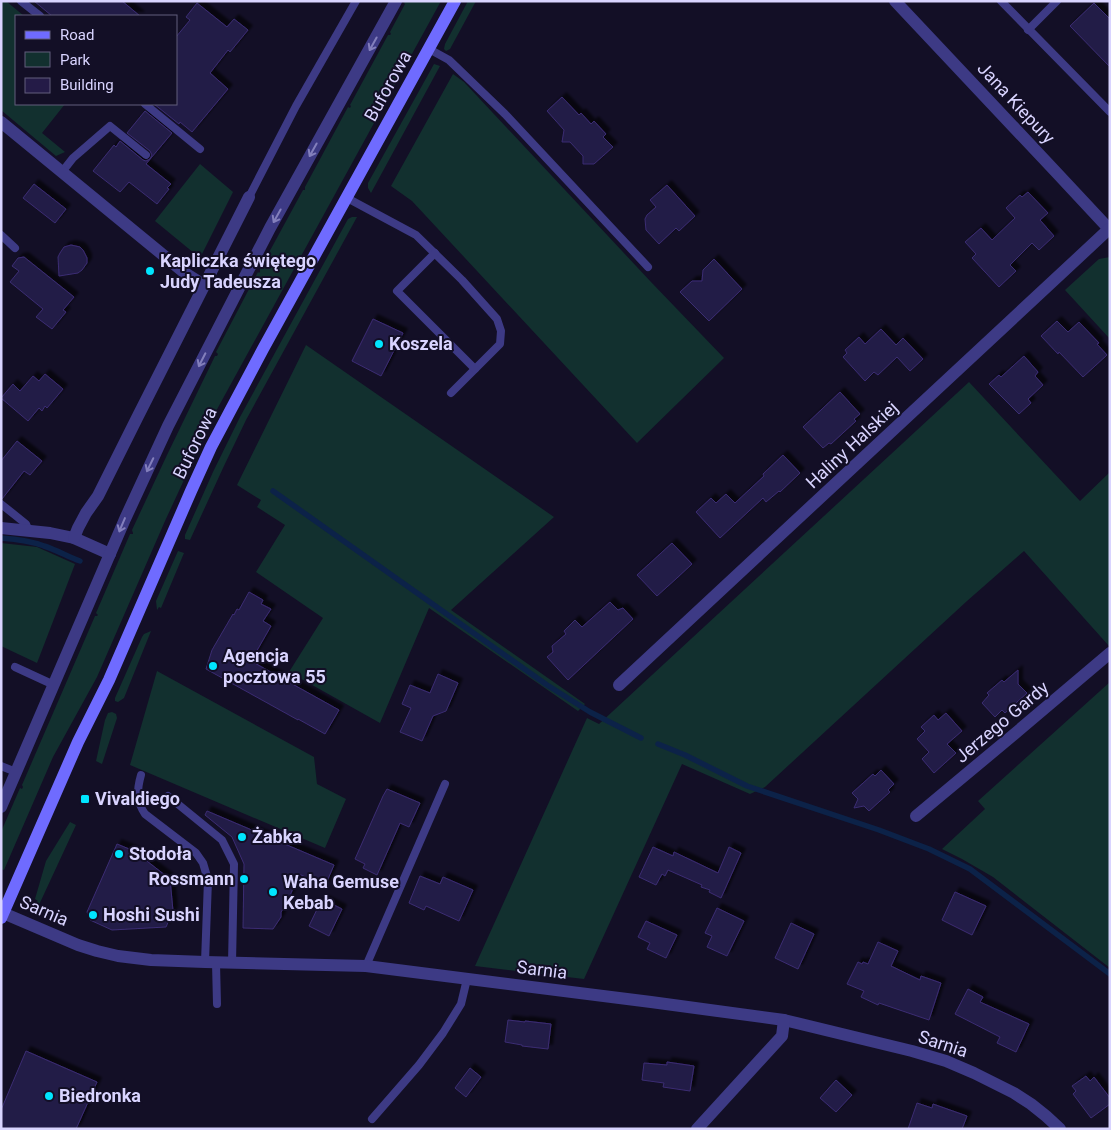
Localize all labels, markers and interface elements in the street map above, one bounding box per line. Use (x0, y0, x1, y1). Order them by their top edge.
legend (15, 15, 178, 105)
text: Road (60, 26, 94, 44)
one-way arrow (367, 36, 377, 50)
street label: Buforowa (360, 47, 415, 125)
text: Park (60, 51, 91, 69)
street label: Jana Kiepury (973, 57, 1060, 148)
text: Building (60, 76, 114, 94)
one-way arrow (308, 142, 318, 157)
one-way arrow (272, 208, 281, 223)
place label: Kapliczka świętego Judy Tadeusza (160, 250, 316, 292)
marker: Kapliczka świętego Judy Tadeusza (144, 265, 156, 277)
place label: Koszela (389, 333, 453, 354)
marker: Koszela (373, 338, 385, 350)
one-way arrow (197, 352, 206, 367)
street label: Haliny Halskiej (801, 397, 902, 493)
street label: Buforowa (168, 403, 221, 482)
one-way arrow (145, 457, 154, 472)
one-way arrow (117, 517, 127, 532)
place label: Agencja pocztowa 55 (223, 645, 326, 687)
marker: Agencja pocztowa 55 (207, 660, 219, 672)
street label: Jerzego Gardy (951, 676, 1053, 767)
place label: Vivaldiego (95, 788, 180, 809)
marker: Vivaldiego (79, 793, 91, 805)
place label: Żabka (252, 826, 302, 847)
marker: Żabka (236, 831, 248, 843)
place label: Stodoła (129, 843, 192, 864)
marker: Stodoła (113, 848, 125, 860)
place label: Rossmann (148, 868, 234, 889)
place label: Waha Gemuse Kebab (283, 871, 399, 913)
marker: Rossmann (238, 873, 250, 885)
marker: Waha Gemuse Kebab (267, 886, 279, 898)
street label: Sarnia (17, 891, 72, 930)
place label: Hoshi Sushi (103, 904, 200, 925)
marker: Hoshi Sushi (87, 909, 99, 921)
street label: Sarnia (516, 956, 568, 983)
street label: Sarnia (916, 1026, 971, 1061)
place label: Biedronka (59, 1085, 141, 1106)
marker: Biedronka (43, 1090, 55, 1102)

